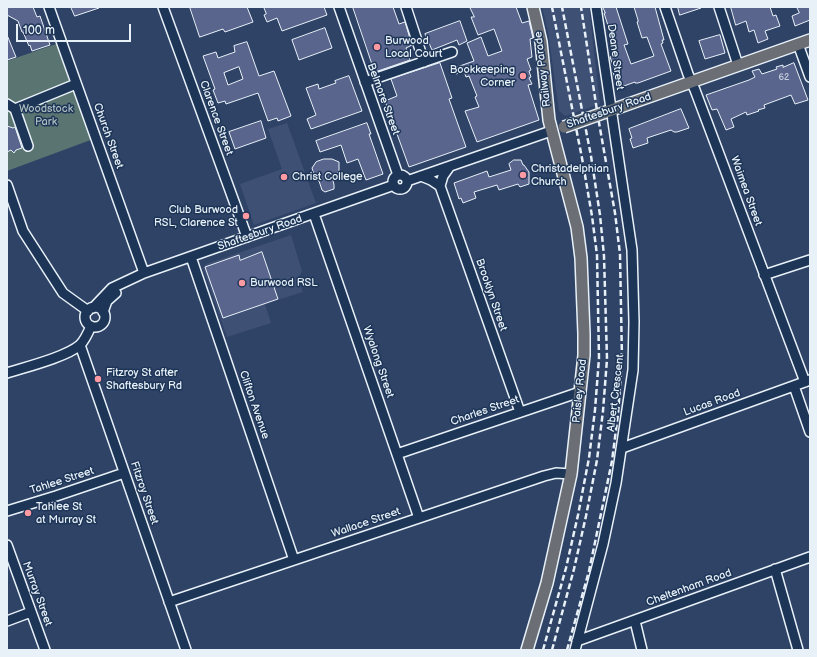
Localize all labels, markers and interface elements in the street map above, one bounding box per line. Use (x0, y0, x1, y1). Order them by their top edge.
scale bar (18, 16, 133, 42)
text: 100 m (23, 23, 55, 38)
street label: Deane Street (604, 23, 626, 91)
street label: Railway Parade (532, 30, 554, 108)
place label: Burwood Local Court (385, 34, 442, 60)
marker: Burwood Local Court (372, 42, 382, 52)
street label: Belmore Street (364, 61, 402, 137)
place label: Bookkeeping Corner (450, 63, 515, 89)
marker: Bookkeeping Corner (518, 71, 528, 81)
house number: 62 (779, 73, 789, 83)
street label: Clarence Street (196, 79, 236, 157)
street label: Shaftesbury Road (565, 90, 653, 132)
street label: Church Street (90, 101, 126, 171)
park label: Woodstock Park (19, 102, 73, 128)
street label: Waimea Street (727, 154, 765, 228)
place label: Christadelphian Church (531, 162, 609, 188)
place label: Christ College (292, 170, 363, 184)
marker: Christadelphian Church (518, 170, 528, 180)
marker: Christ College (279, 172, 289, 182)
place label: Club Burwood RSL, Clarence St (154, 203, 238, 229)
marker: Club Burwood RSL, Clarence St (241, 211, 251, 221)
street label: Shaftesbury Road (216, 212, 304, 254)
street label: Brooklyn Street (472, 257, 510, 333)
place label: Burwood RSL (250, 276, 318, 290)
marker: Burwood RSL (237, 278, 247, 288)
street label: Wyalong Street (360, 324, 396, 400)
street label: Albert Crescent (605, 354, 627, 432)
street label: Paisley Road (570, 358, 590, 424)
place label: Fitzroy St after Shaftesbury Rd (106, 366, 182, 392)
street label: Clifton Avenue (236, 369, 272, 441)
marker: Fitzroy St after Shaftesbury Rd (93, 374, 103, 384)
street label: Lucas Road (682, 387, 742, 419)
street label: Charles Street (449, 393, 521, 429)
street label: Fitzroy Street (127, 460, 161, 526)
street label: Tahlee Street (28, 464, 96, 498)
place label: Tahlee St at Murray St (36, 500, 96, 526)
street label: Wallace Street (330, 505, 402, 541)
marker: Tahlee St at Murray St (23, 508, 33, 518)
street label: Murray Street (19, 560, 55, 628)
street label: Cheltenham Road (645, 566, 733, 610)

